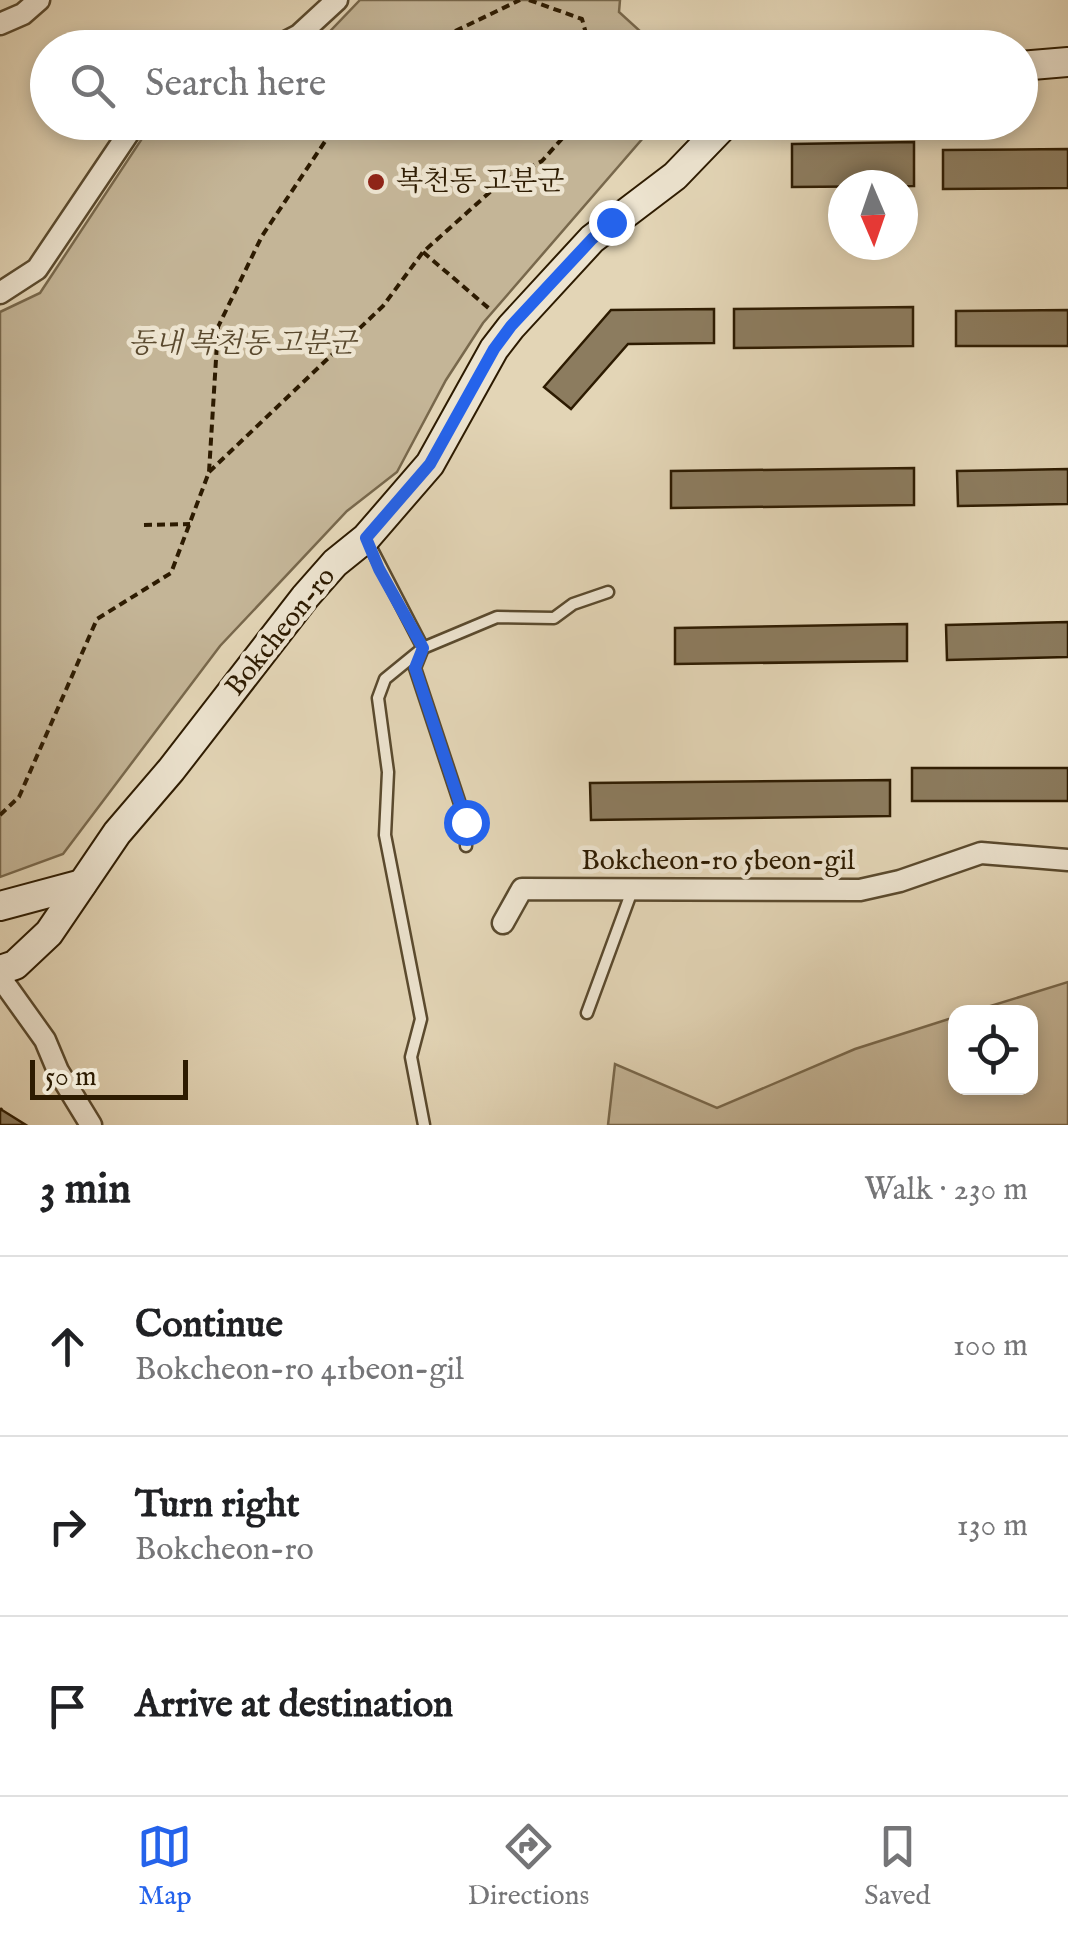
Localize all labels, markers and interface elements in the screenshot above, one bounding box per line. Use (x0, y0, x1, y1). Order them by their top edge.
search box (30, 30, 1038, 140)
icon: search (65, 58, 120, 113)
text: Search here (145, 61, 326, 109)
place label: 복천동 고분군 (396, 165, 564, 200)
north arrow (828, 170, 918, 260)
marker: 복천동 고분군 (365, 171, 387, 193)
route end (589, 200, 635, 246)
park label: 동내 복천동 고분군 (128, 327, 359, 362)
street label: Bokcheon-ro (218, 560, 344, 704)
route start (444, 800, 490, 846)
street label: Bokcheon-ro 5beon-gil (581, 844, 855, 879)
map controls (948, 1005, 1038, 1095)
button: locate (948, 1005, 1038, 1095)
scale bar (30, 1055, 188, 1100)
text: 50 m (45, 1060, 97, 1095)
text: 3 min (40, 1164, 131, 1217)
text: Walk · 230 m (864, 1170, 1028, 1211)
text: Continue (135, 1302, 283, 1350)
icon: ahead (40, 1319, 95, 1374)
text: 100 m (953, 1326, 1028, 1367)
text: Bokcheon-ro 41beon-gil (135, 1350, 464, 1391)
text: Turn right (135, 1482, 299, 1530)
icon: right (40, 1499, 95, 1554)
text: 130 m (957, 1506, 1028, 1547)
text: Bokcheon-ro (135, 1530, 314, 1571)
icon: arrive (40, 1679, 95, 1734)
text: Arrive at destination (135, 1682, 453, 1730)
tab: Map (137, 1819, 192, 1914)
tab: Directions (467, 1819, 589, 1914)
tab: Saved (864, 1819, 931, 1914)

